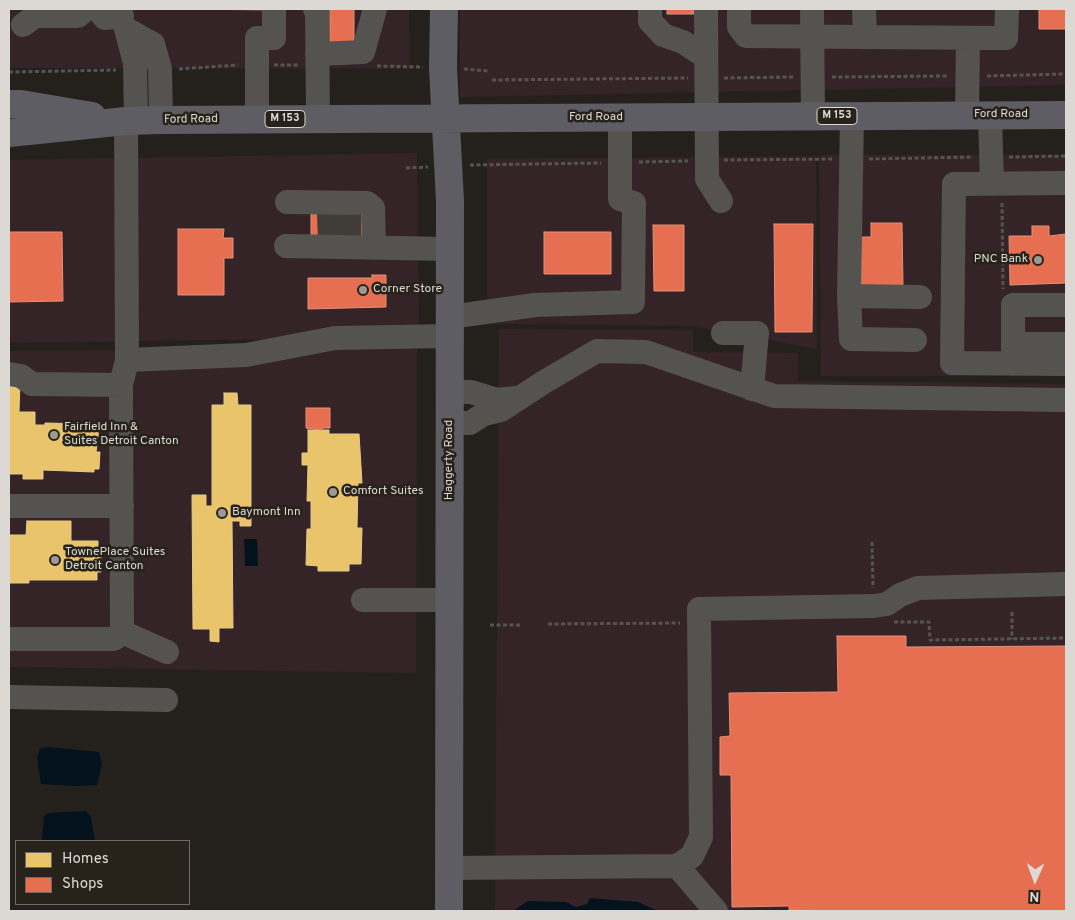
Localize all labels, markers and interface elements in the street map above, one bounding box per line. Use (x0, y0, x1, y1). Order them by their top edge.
road number: M 153 (817, 108, 857, 124)
street label: Ford Road (974, 108, 1028, 122)
road number: M 153 (265, 110, 305, 128)
street label: Ford Road (569, 111, 623, 125)
street label: Ford Road (164, 112, 218, 128)
place label: PNC Bank (974, 253, 1028, 267)
marker: PNC Bank (1032, 254, 1044, 266)
place label: Corner Store (373, 283, 442, 297)
marker: Corner Store (357, 284, 369, 296)
street label: Haggerty Road (443, 420, 457, 500)
place label: Fairfield Inn & Suites Detroit Canton (64, 421, 179, 449)
marker: Fairfield Inn & Suites Detroit Canton (48, 429, 60, 441)
place label: Comfort Suites (343, 485, 424, 499)
marker: Comfort Suites (327, 486, 339, 498)
place label: Baymont Inn (232, 506, 301, 520)
marker: Baymont Inn (216, 507, 228, 519)
place label: TownePlace Suites Detroit Canton (65, 546, 165, 574)
marker: TownePlace Suites Detroit Canton (49, 554, 61, 566)
legend (15, 840, 190, 905)
text: Homes (62, 850, 109, 869)
north arrow (1010, 855, 1060, 905)
text: Shops (62, 875, 103, 894)
text: N (1029, 887, 1040, 904)

